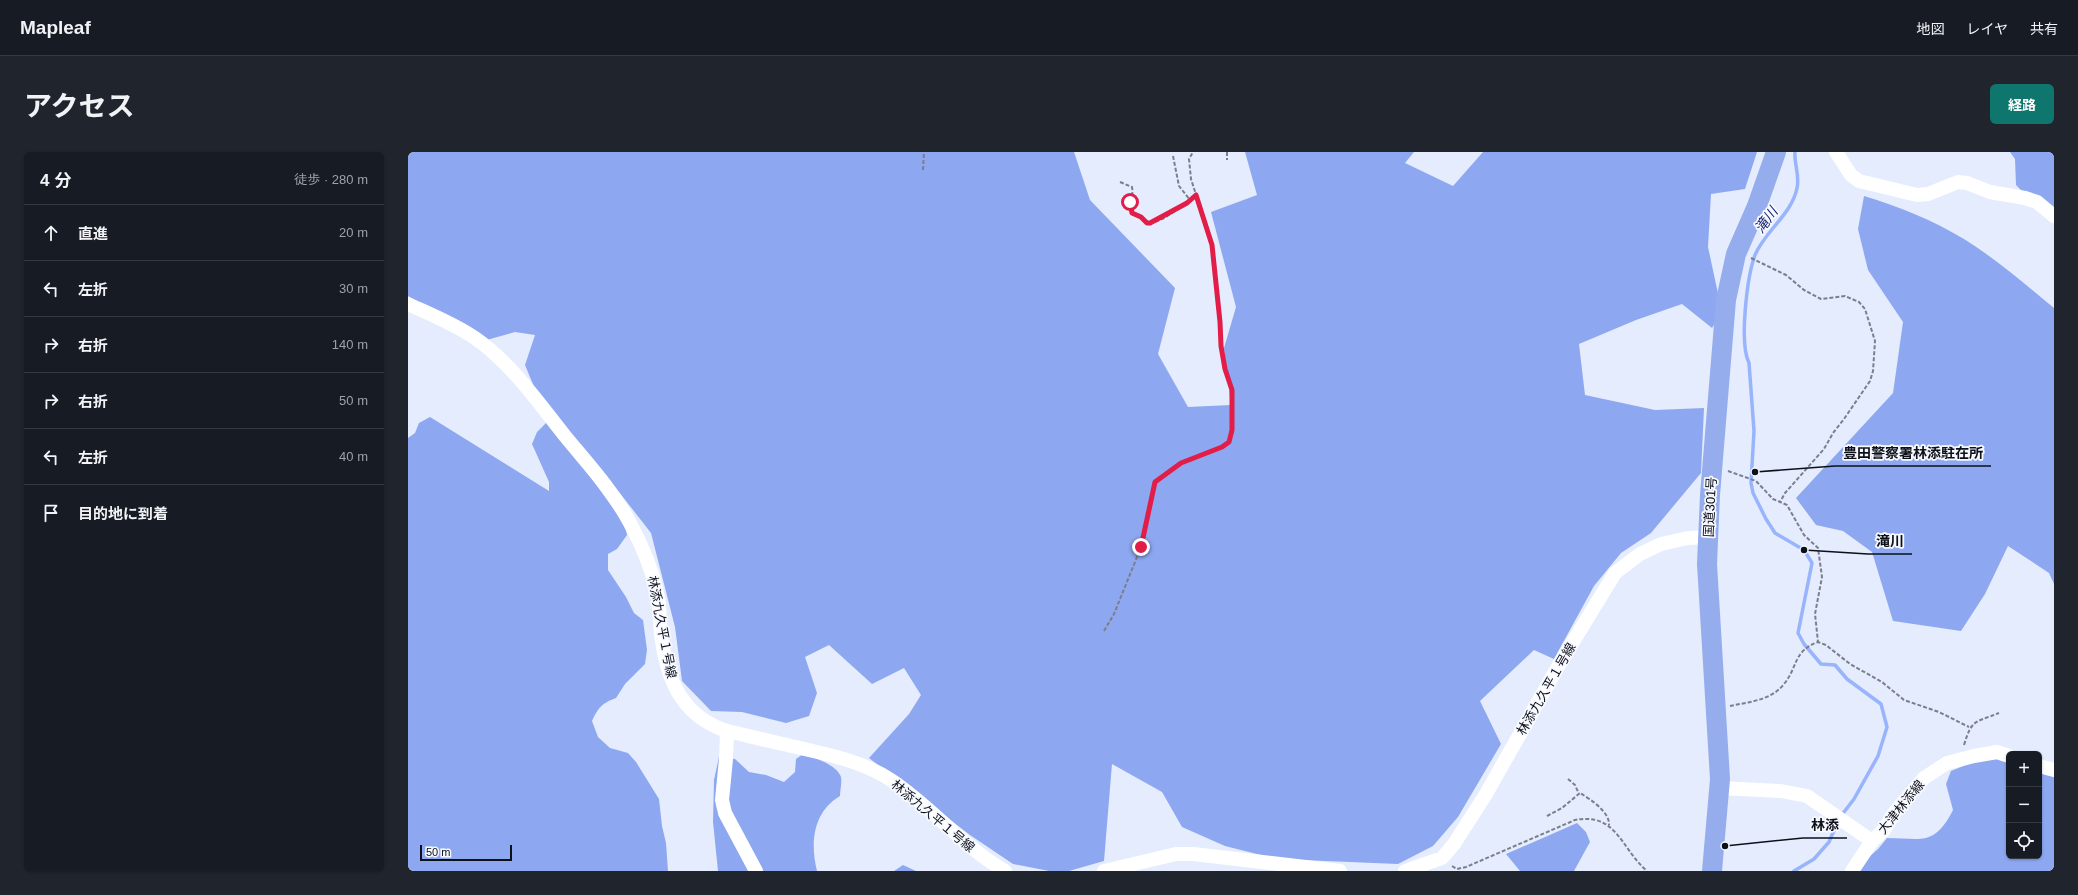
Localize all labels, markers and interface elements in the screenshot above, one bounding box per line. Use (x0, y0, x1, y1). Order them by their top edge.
text: Mapleaf (20, 17, 91, 38)
text: 地図 (1916, 21, 1944, 37)
text: レイヤ (1966, 21, 2008, 37)
text: 共有 (2030, 21, 2058, 37)
button: 経路 (1990, 84, 2054, 124)
text: アクセス (24, 91, 135, 122)
text: 4 分 (40, 171, 71, 190)
text: 徒歩 · 280 m (294, 172, 368, 187)
route start (1121, 193, 1139, 211)
water label: 滝川 (1751, 202, 1782, 236)
icon: ahead (40, 222, 62, 244)
text: 直進 (78, 225, 108, 242)
text: 20 m (339, 225, 368, 240)
icon: left (40, 278, 62, 300)
text: 左折 (78, 281, 108, 298)
text: 30 m (339, 281, 368, 296)
icon: right (40, 334, 62, 356)
text: 右折 (78, 337, 108, 354)
text: 140 m (332, 337, 368, 352)
icon: right (40, 390, 62, 412)
text: 右折 (78, 393, 108, 410)
text: 50 m (339, 393, 368, 408)
callout: 豊田警察署林添駐在所 (1835, 440, 1991, 466)
text: 豊田警察署林添駐在所 (1843, 445, 1983, 461)
icon: left (40, 446, 62, 468)
text: 左折 (78, 449, 108, 466)
text: 40 m (339, 449, 368, 464)
street label: 国道301号 (1701, 476, 1719, 538)
icon: arrive (40, 502, 62, 524)
text: 目的地に到着 (78, 505, 168, 522)
callout: 滝川 (1868, 528, 1912, 554)
text: 滝川 (1876, 533, 1904, 549)
route end (1132, 538, 1150, 556)
street label: 林添九久平１号線 (645, 575, 679, 679)
street label: 林添九久平１号線 (1514, 640, 1578, 738)
map controls (2006, 751, 2042, 859)
button: + (2006, 751, 2042, 787)
street label: 林添九久平１号線 (888, 777, 978, 855)
street label: 大津林添線 (1875, 777, 1927, 837)
button: − (2006, 787, 2042, 823)
callout: 林添 (1803, 812, 1847, 838)
text: 林添 (1811, 817, 1839, 833)
button: locate (2006, 823, 2042, 859)
scale bar (420, 843, 512, 862)
text: 50 m (426, 846, 450, 858)

